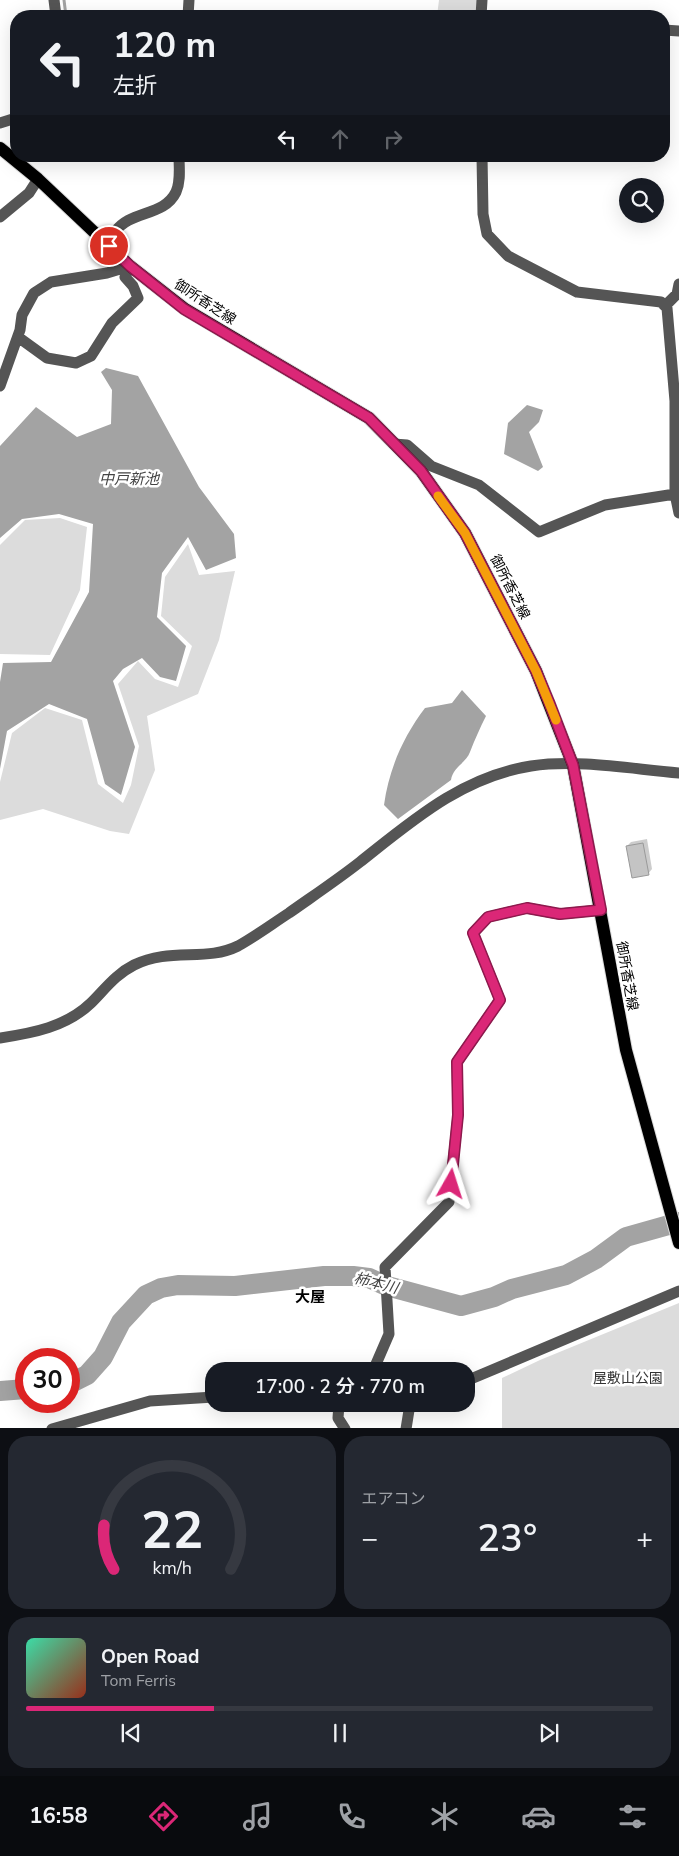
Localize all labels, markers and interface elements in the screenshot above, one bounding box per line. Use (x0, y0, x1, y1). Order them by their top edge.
text: 120 m (113, 22, 216, 69)
icon: left (30, 30, 95, 95)
text: 左折 (113, 71, 157, 101)
icon: left (273, 125, 301, 153)
icon: ahead (326, 125, 354, 153)
icon: right (379, 125, 407, 153)
map controls (619, 178, 664, 223)
button: search (619, 178, 664, 223)
pin (88, 225, 130, 267)
icon: arrive (95, 232, 123, 260)
street label: 御所香芝線 (170, 275, 240, 329)
water label: 中戸新池 (99, 469, 161, 489)
street label: 御所香芝線 (486, 552, 534, 622)
street label: 御所香芝線 (612, 940, 642, 1012)
position arrow (424, 1157, 476, 1209)
water label: 柿本川 (352, 1268, 402, 1299)
district label: 大屋 (295, 1287, 325, 1307)
speed limit sign: 30 (15, 1348, 80, 1413)
park label: 屋敷山公園 (593, 1369, 663, 1388)
text: 17:00 · 2 分 · 770 m (255, 1374, 425, 1400)
text: エアコン (362, 1488, 426, 1510)
text: 22 (141, 1495, 203, 1566)
text: 23° (477, 1513, 537, 1564)
text: − (362, 1520, 378, 1558)
text: + (636, 1520, 653, 1558)
text: km/h (152, 1556, 191, 1580)
text: Open Road (101, 1644, 199, 1670)
text: Tom Ferris (101, 1670, 176, 1692)
icon: previous (117, 1719, 145, 1747)
icon: pause (326, 1719, 354, 1747)
icon: next (535, 1719, 563, 1747)
icon: directions (146, 1799, 181, 1834)
icon: music (240, 1799, 275, 1834)
icon: phone (334, 1799, 369, 1834)
icon: climate (427, 1799, 462, 1834)
icon: car (521, 1799, 556, 1834)
icon: filters (615, 1799, 650, 1834)
text: 16:58 (29, 1801, 88, 1831)

